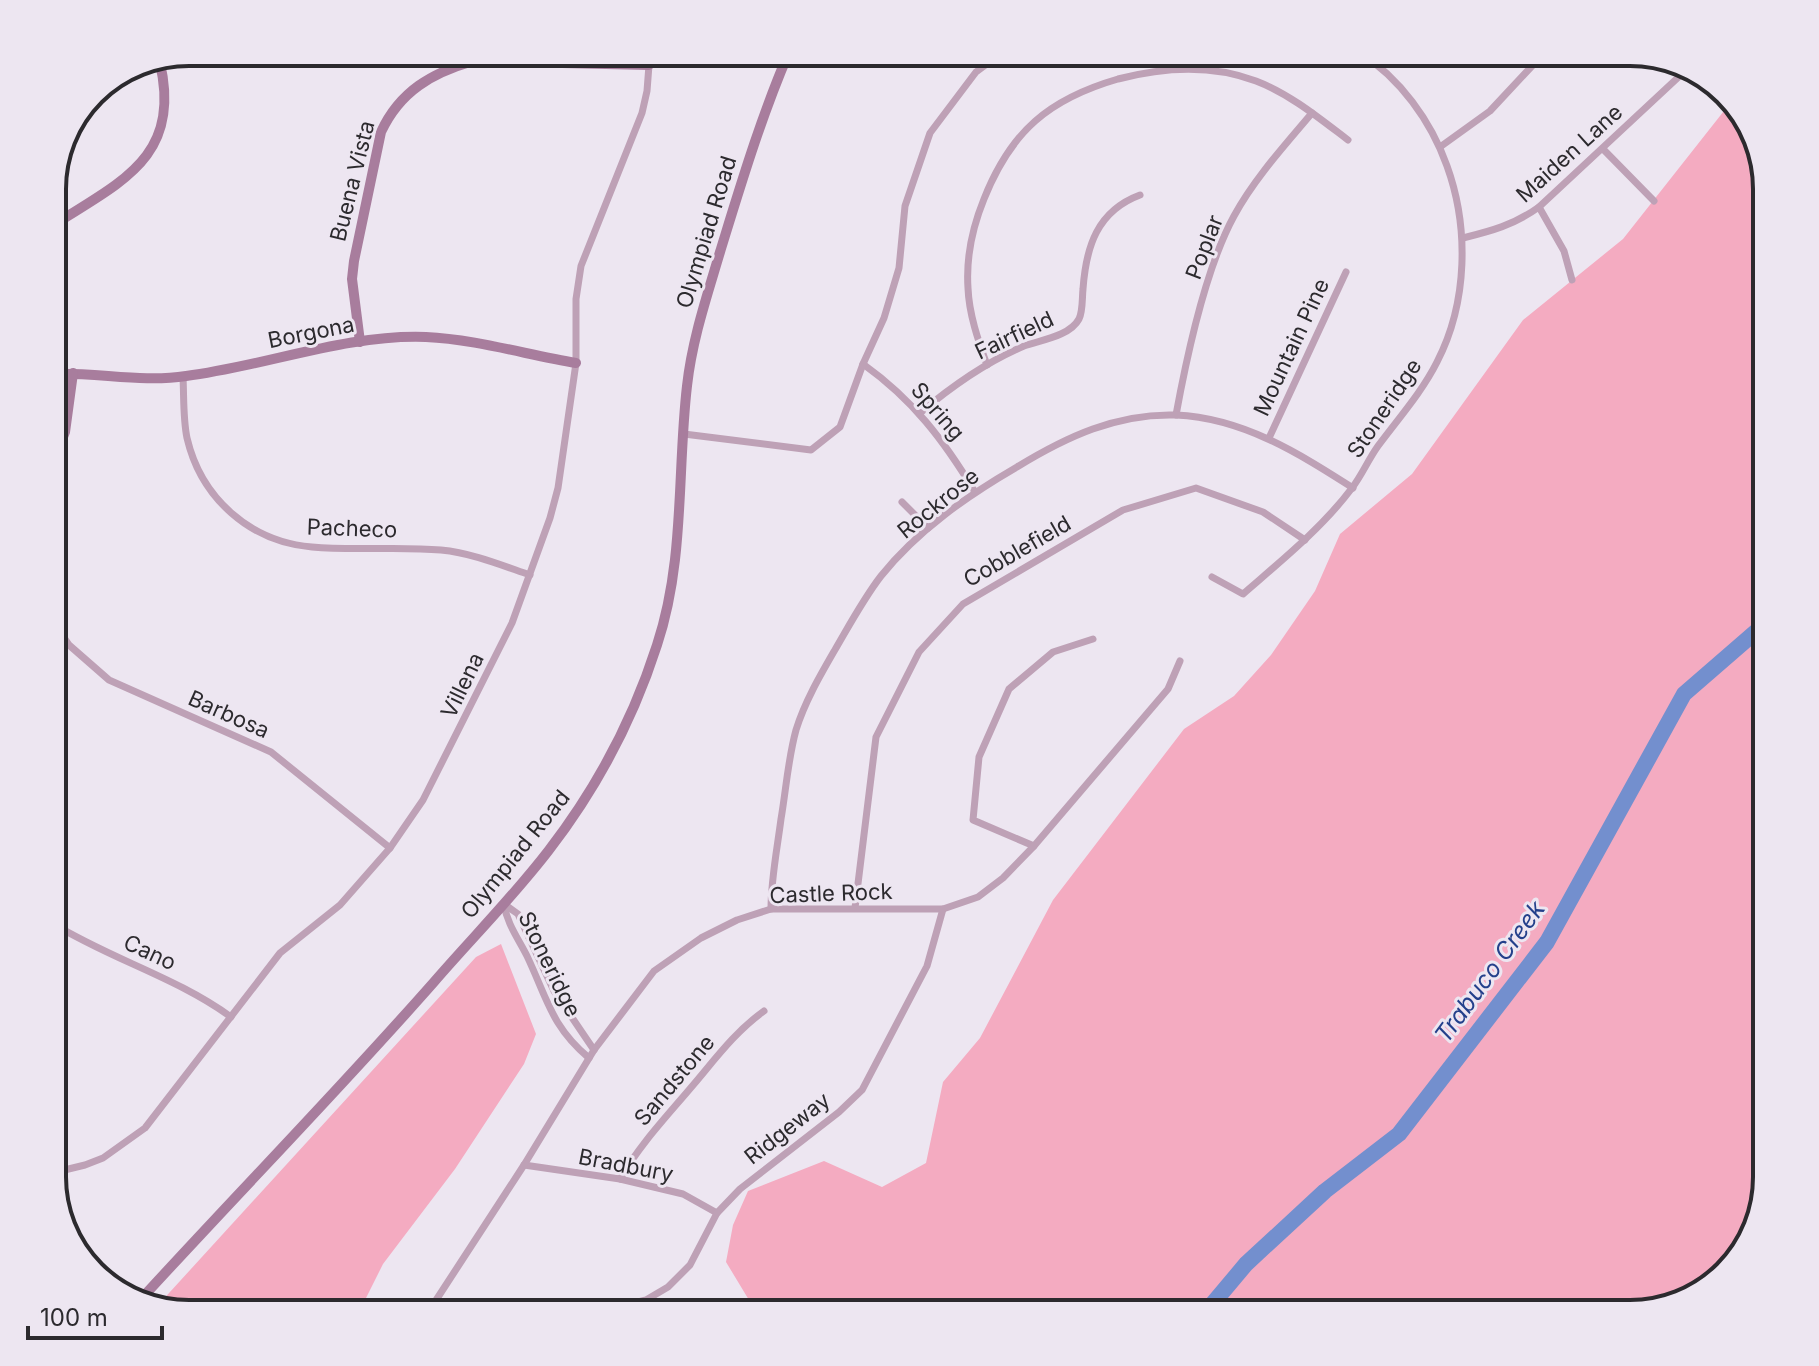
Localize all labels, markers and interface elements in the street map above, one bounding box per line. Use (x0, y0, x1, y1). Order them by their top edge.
street label: Maiden Lane (1511, 99, 1627, 207)
street label: Buena Vista (324, 118, 380, 244)
street label: Olympiad Road (671, 153, 741, 311)
street label: Poplar (1180, 211, 1228, 283)
street label: Mountain Pine (1248, 274, 1334, 420)
street label: Fairfield (971, 305, 1057, 365)
street label: Borgona (266, 311, 356, 353)
street label: Stoneridge (1341, 354, 1427, 462)
street label: Spring (906, 377, 970, 445)
street label: Rockrose (892, 462, 984, 544)
street label: Cobblefield (959, 510, 1075, 592)
street label: Pacheco (306, 513, 398, 543)
street label: Villena (435, 648, 489, 722)
street label: Barbosa (184, 685, 274, 743)
street label: Olympiad Road (455, 785, 575, 923)
street label: Castle Rock (769, 878, 893, 908)
water label: Trabuco Creek (1428, 894, 1551, 1048)
street label: Stoneridge (513, 907, 587, 1021)
street label: Cano (120, 929, 180, 975)
street label: Sandstone (629, 1029, 719, 1131)
street label: Ridgeway (739, 1087, 835, 1169)
street label: Bradbury (576, 1143, 676, 1187)
scale bar (28, 1290, 162, 1340)
text: 100 m (40, 1303, 108, 1332)

